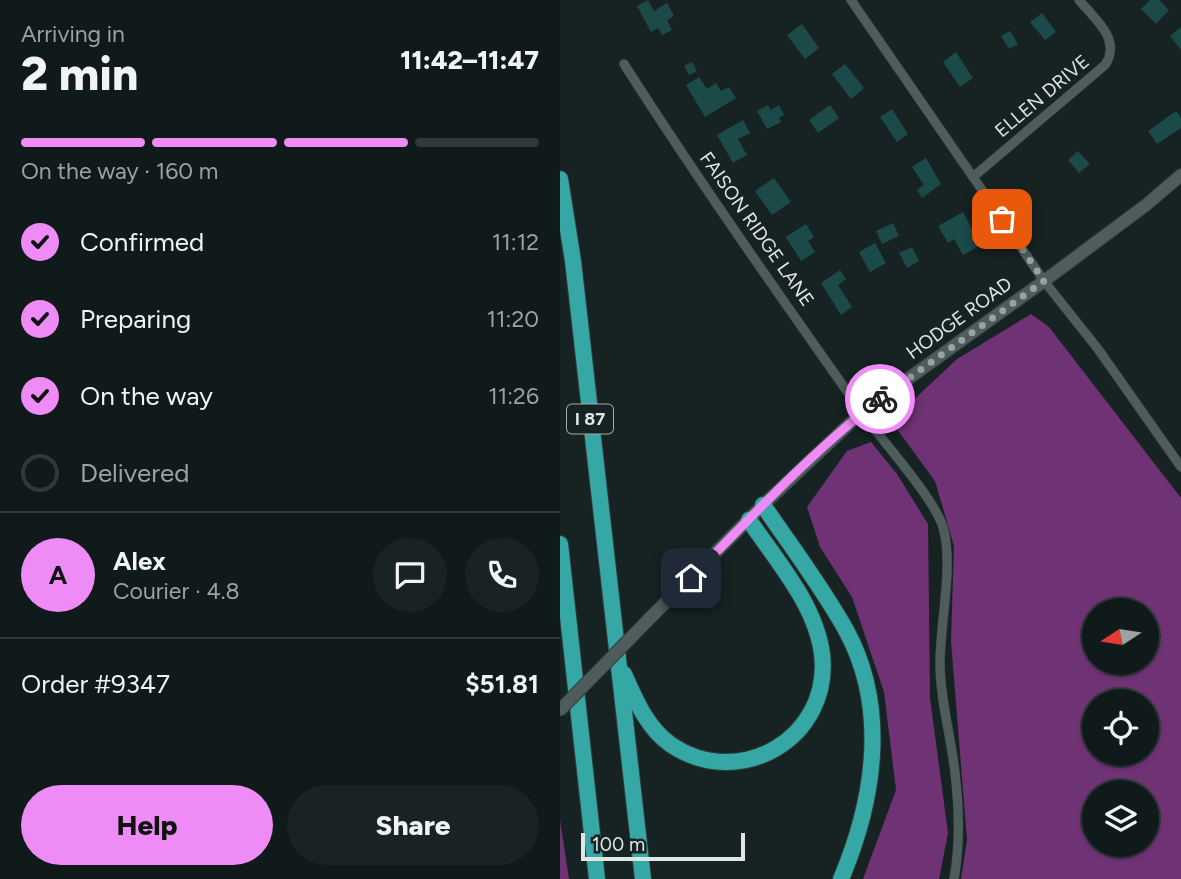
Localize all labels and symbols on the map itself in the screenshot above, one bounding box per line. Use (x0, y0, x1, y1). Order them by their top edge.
street label: ELLEN DRIVE (990, 50, 1094, 142)
street label: FAISON RIDGE LANE (695, 147, 819, 311)
pin (972, 189, 1032, 249)
street label: HODGE ROAD (902, 272, 1016, 364)
courier (845, 364, 915, 434)
road number: I 87 (567, 404, 613, 433)
pin (661, 548, 721, 608)
north arrow (1082, 598, 1158, 676)
scale bar (581, 830, 746, 862)

